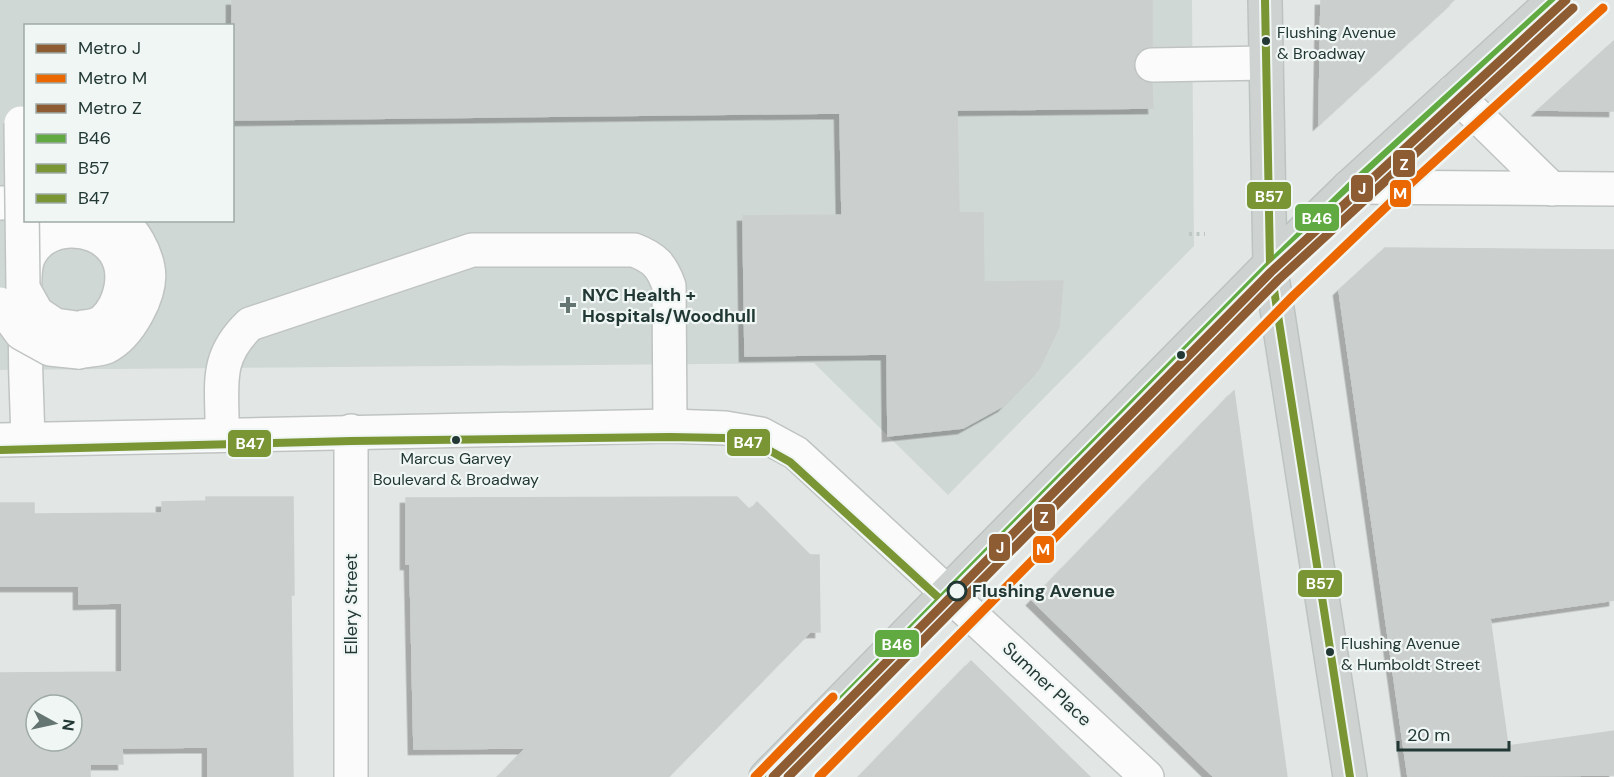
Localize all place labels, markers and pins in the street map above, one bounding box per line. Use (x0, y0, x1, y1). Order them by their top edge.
place label: Flushing Avenue & Broadway (1277, 22, 1396, 64)
marker: Flushing Avenue & Broadway (1260, 35, 1272, 47)
place label: NYC Health + Hospitals/Woodhull (582, 283, 756, 328)
marker: NYC Health + Hospitals/Woodhull (559, 296, 577, 314)
unlabelled marker (1175, 349, 1187, 361)
marker: Marcus Garvey Boulevard & Broadway (450, 434, 462, 446)
place label: Marcus Garvey Boulevard & Broadway (373, 448, 539, 490)
place label: Flushing Avenue (972, 579, 1115, 603)
marker: Flushing Avenue (947, 581, 967, 601)
place label: Flushing Avenue & Humboldt Street (1341, 633, 1480, 675)
marker: Flushing Avenue & Humboldt Street (1324, 646, 1336, 658)

